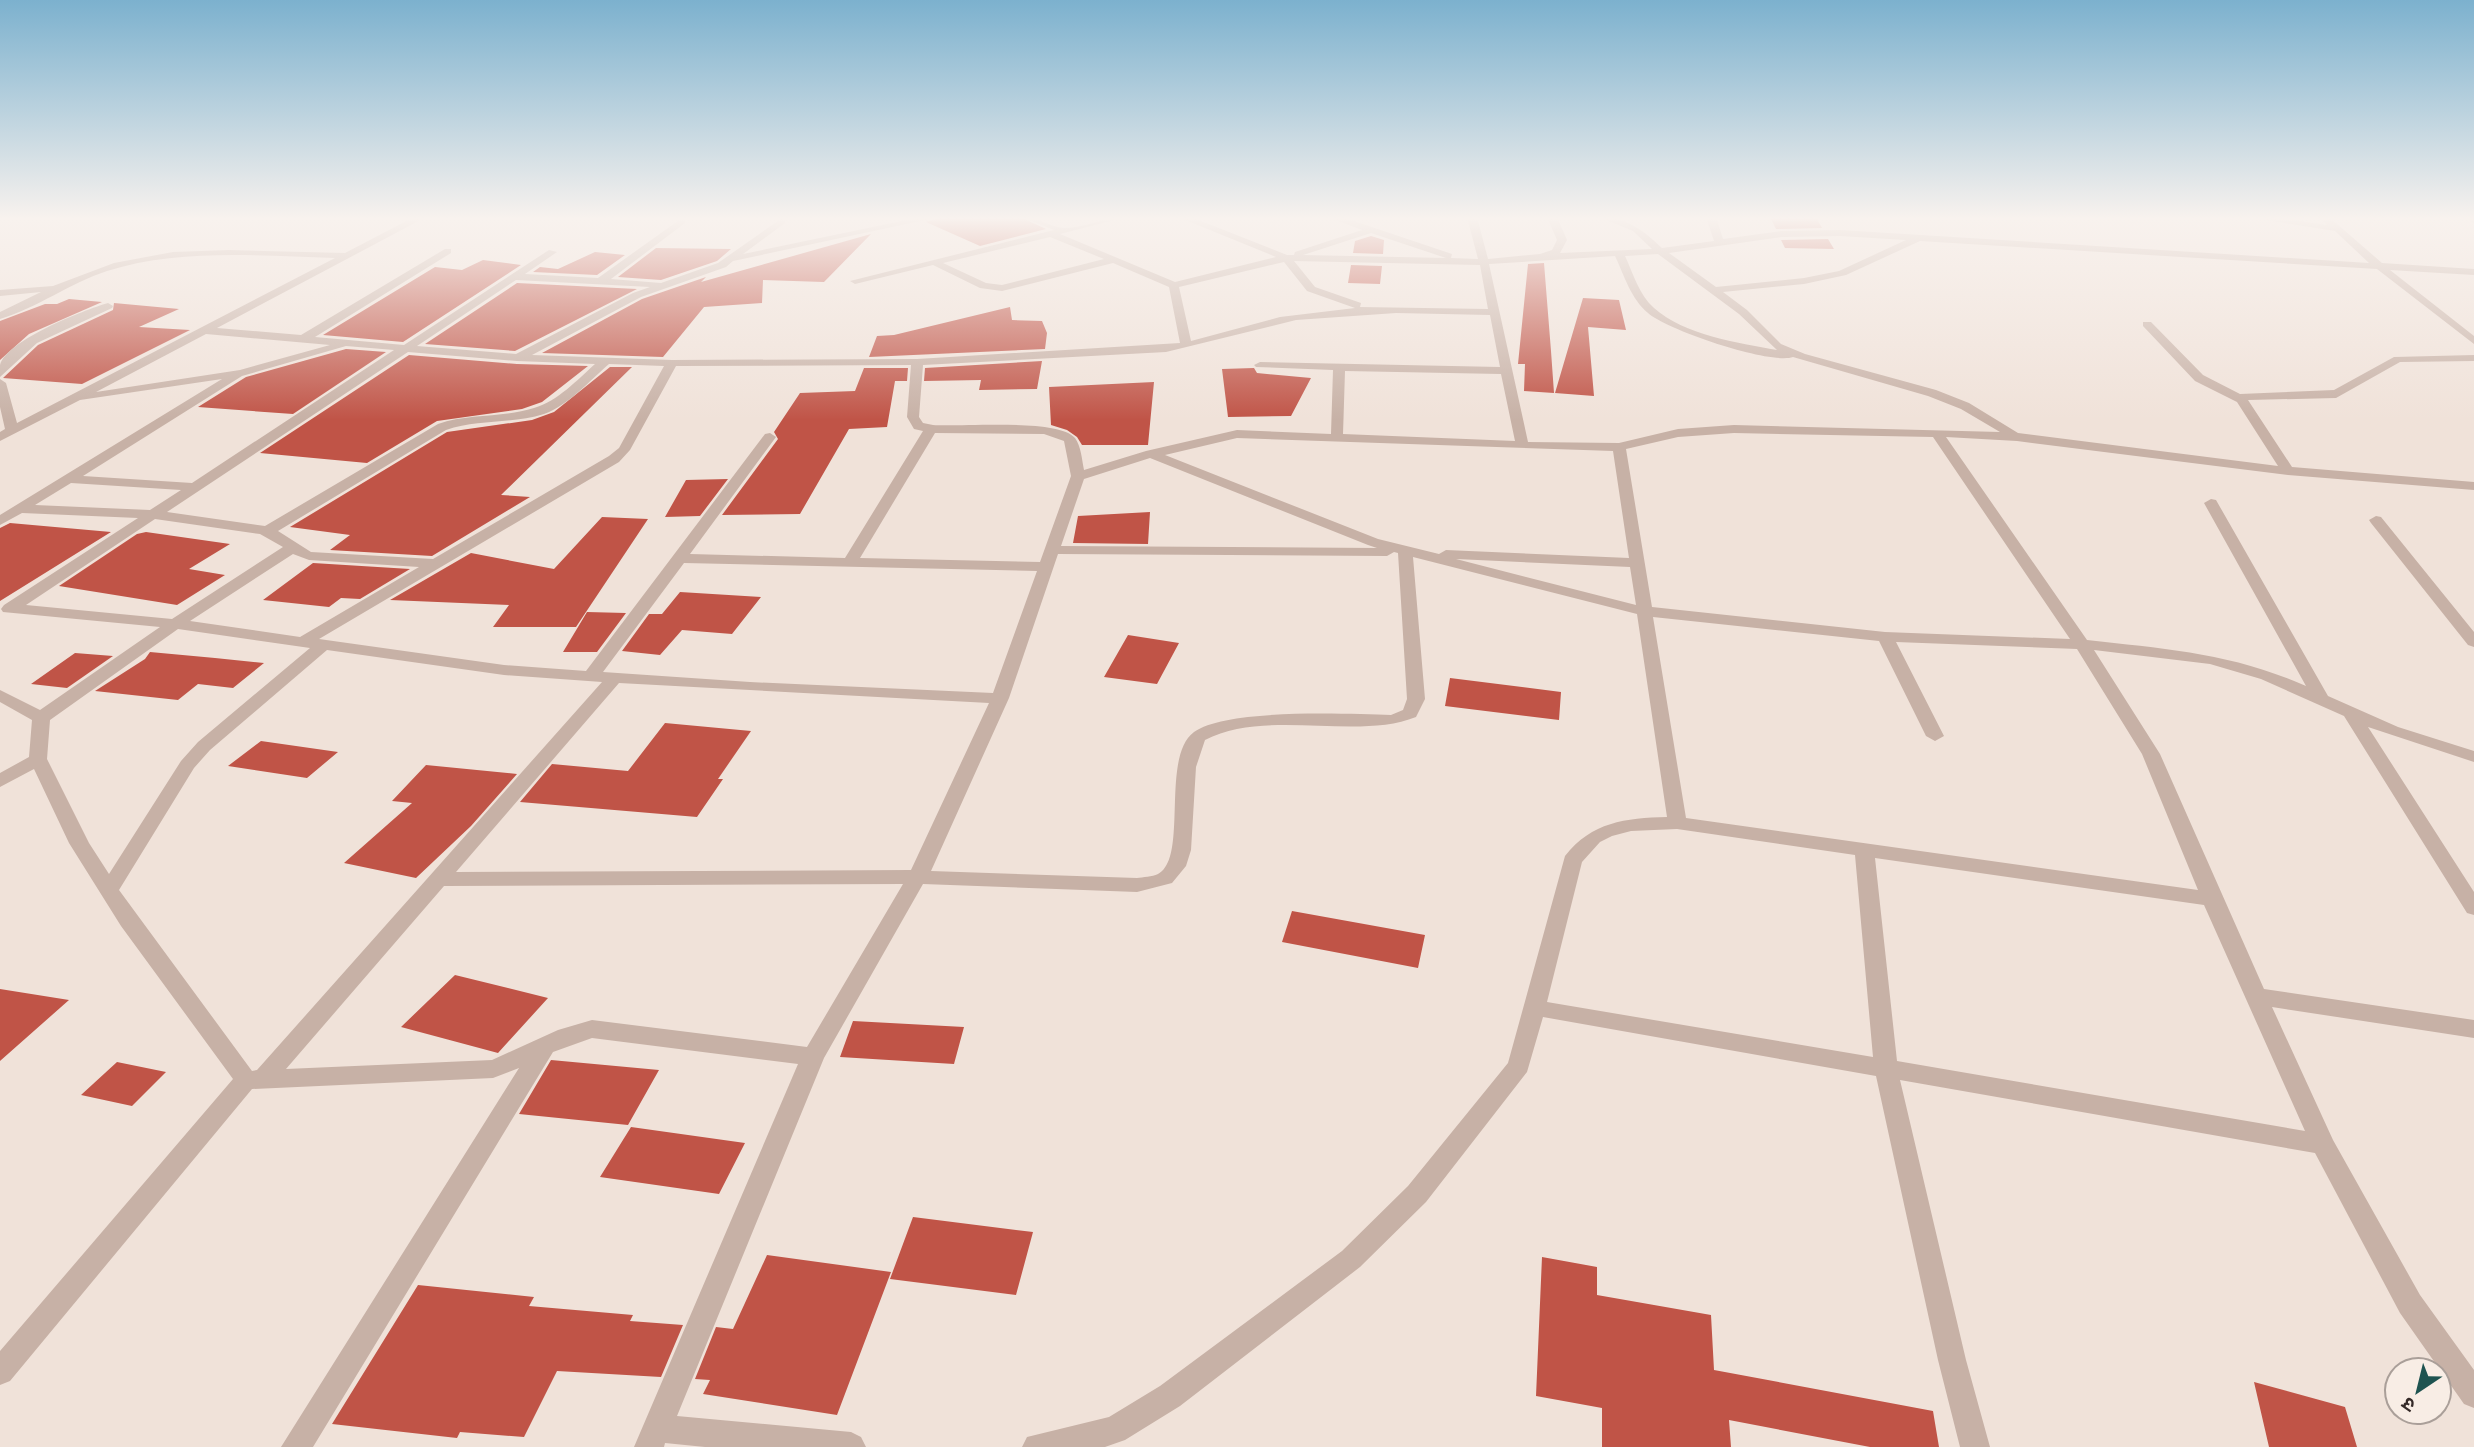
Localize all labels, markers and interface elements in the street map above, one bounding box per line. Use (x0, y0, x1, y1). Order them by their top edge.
north arrow (2383, 1356, 2453, 1426)
text: उ (2396, 1391, 2420, 1418)

